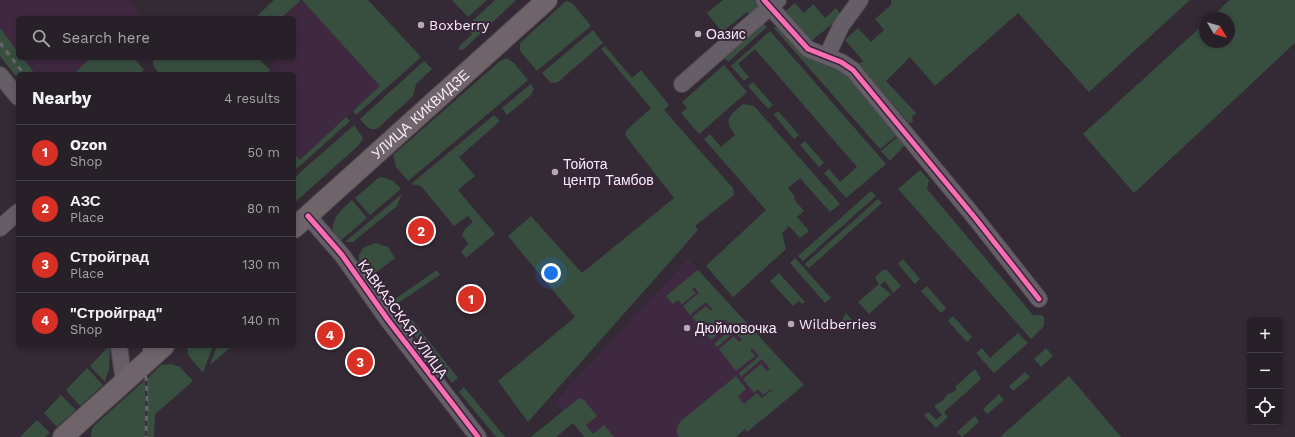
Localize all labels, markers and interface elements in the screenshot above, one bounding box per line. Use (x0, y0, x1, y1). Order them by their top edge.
north arrow (1199, 12, 1235, 48)
search box (16, 16, 296, 60)
place label: Boxberry (429, 17, 490, 33)
marker: Boxberry (416, 20, 426, 30)
place label: Оазис (706, 26, 746, 42)
icon: search (30, 27, 52, 49)
text: Search here (62, 29, 150, 47)
marker: Оазис (693, 29, 703, 39)
street label: УЛИЦА КИКВИДЗЕ (368, 66, 472, 162)
text: Nearby (32, 88, 91, 108)
text: 4 results (224, 91, 280, 106)
text: Ozon (70, 136, 107, 154)
text: 1 (42, 145, 48, 160)
text: 50 m (248, 145, 280, 160)
text: Shop (70, 154, 102, 169)
place label: Тойота центр Тамбов (563, 156, 654, 188)
marker: Тойота центр Тамбов (550, 167, 560, 177)
text: АЗС (70, 192, 101, 210)
text: 2 (41, 201, 49, 216)
text: 80 m (247, 201, 280, 216)
text: Place (70, 210, 104, 225)
pin: 2 (408, 216, 434, 246)
text: Стройград (70, 248, 149, 266)
text: 3 (41, 257, 49, 272)
text: 130 m (242, 257, 280, 272)
street label: КАВКАЗСКАЯ УЛИЦА (355, 257, 452, 382)
your location (541, 263, 561, 283)
text: Place (70, 266, 104, 281)
pin: 1 (458, 284, 484, 314)
text: "Стройград" (70, 304, 162, 322)
text: 4 (41, 313, 49, 328)
text: 140 m (242, 313, 280, 328)
place label: Wildberries (799, 316, 877, 332)
map controls (1247, 317, 1283, 425)
button: + (1247, 317, 1283, 353)
marker: Wildberries (786, 319, 796, 329)
pin: 4 (317, 320, 343, 350)
place label: Дюймовочка (695, 320, 777, 336)
text: Shop (70, 322, 102, 337)
marker: Дюймовочка (682, 323, 692, 333)
pin: 3 (347, 347, 373, 377)
button: − (1247, 353, 1283, 389)
button: locate (1247, 389, 1283, 425)

